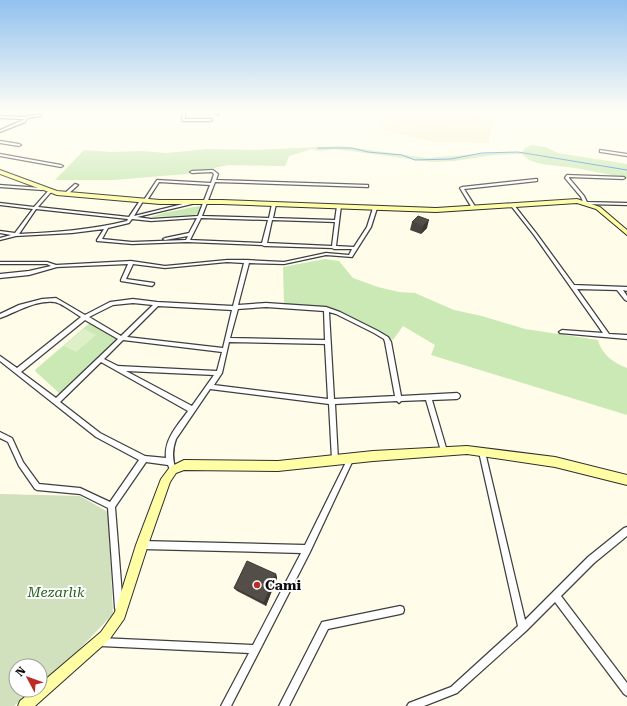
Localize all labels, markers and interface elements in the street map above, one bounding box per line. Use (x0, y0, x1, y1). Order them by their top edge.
place label: Cami (265, 577, 302, 593)
marker: Cami (252, 580, 262, 590)
park label: Mezarlık (26, 584, 85, 600)
north arrow (8, 658, 48, 698)
text: N (13, 664, 29, 679)

